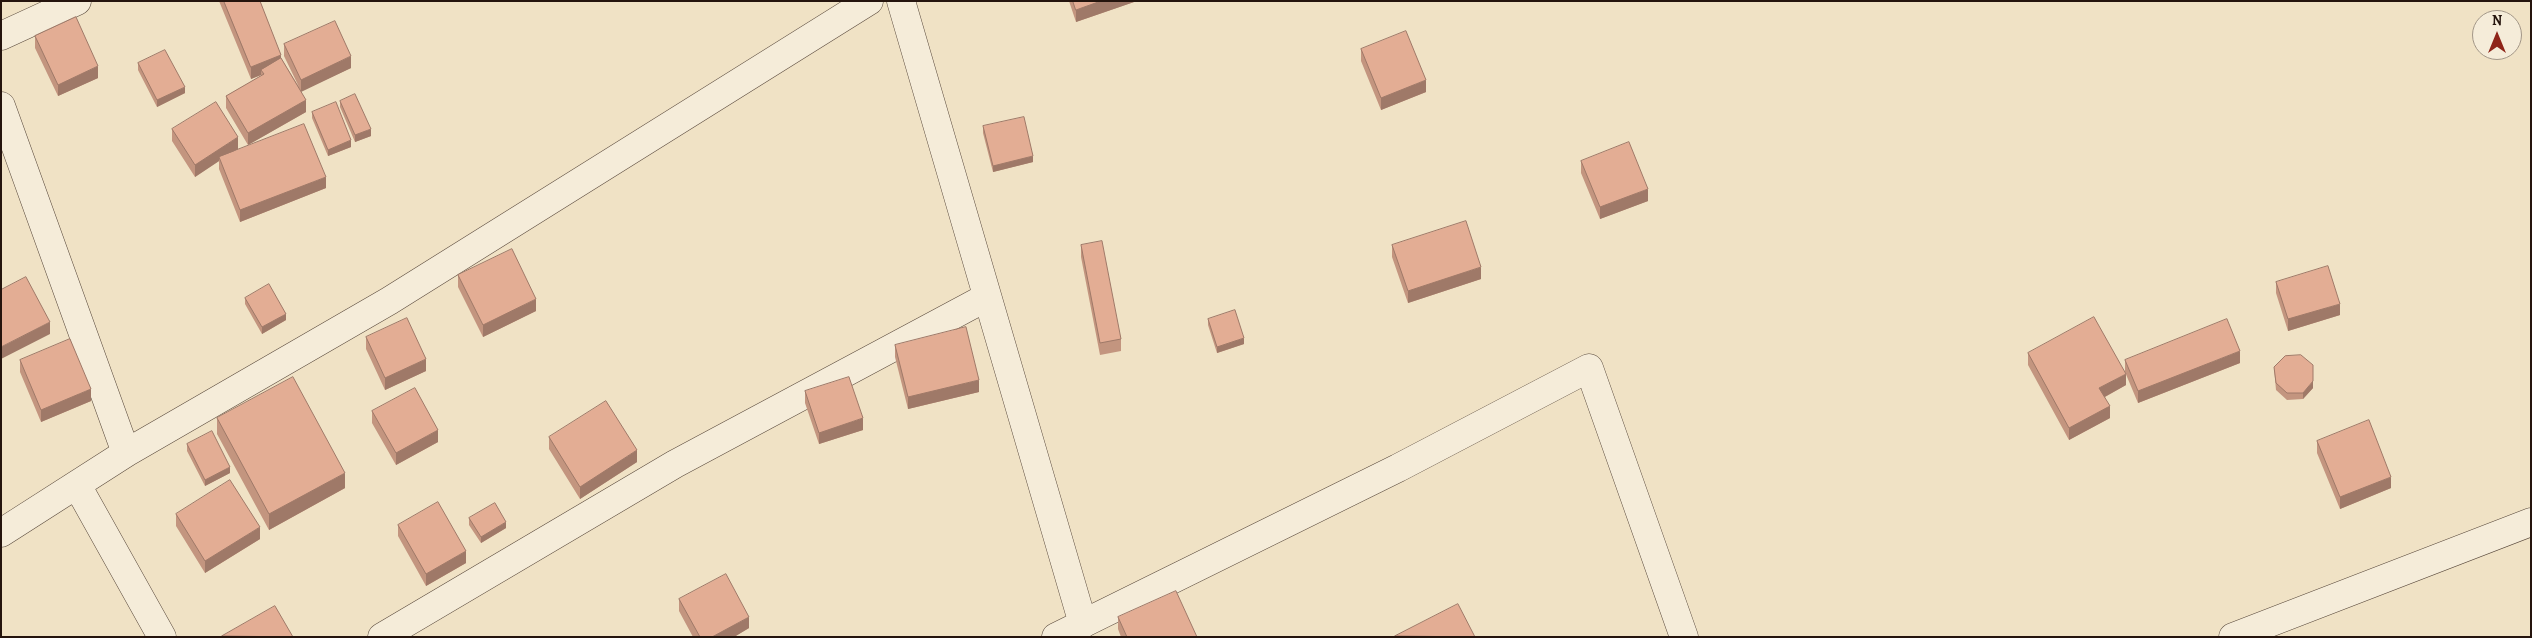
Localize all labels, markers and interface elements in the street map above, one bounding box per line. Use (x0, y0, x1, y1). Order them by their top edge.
north arrow (2472, 10, 2522, 60)
text: N (2492, 11, 2502, 30)

